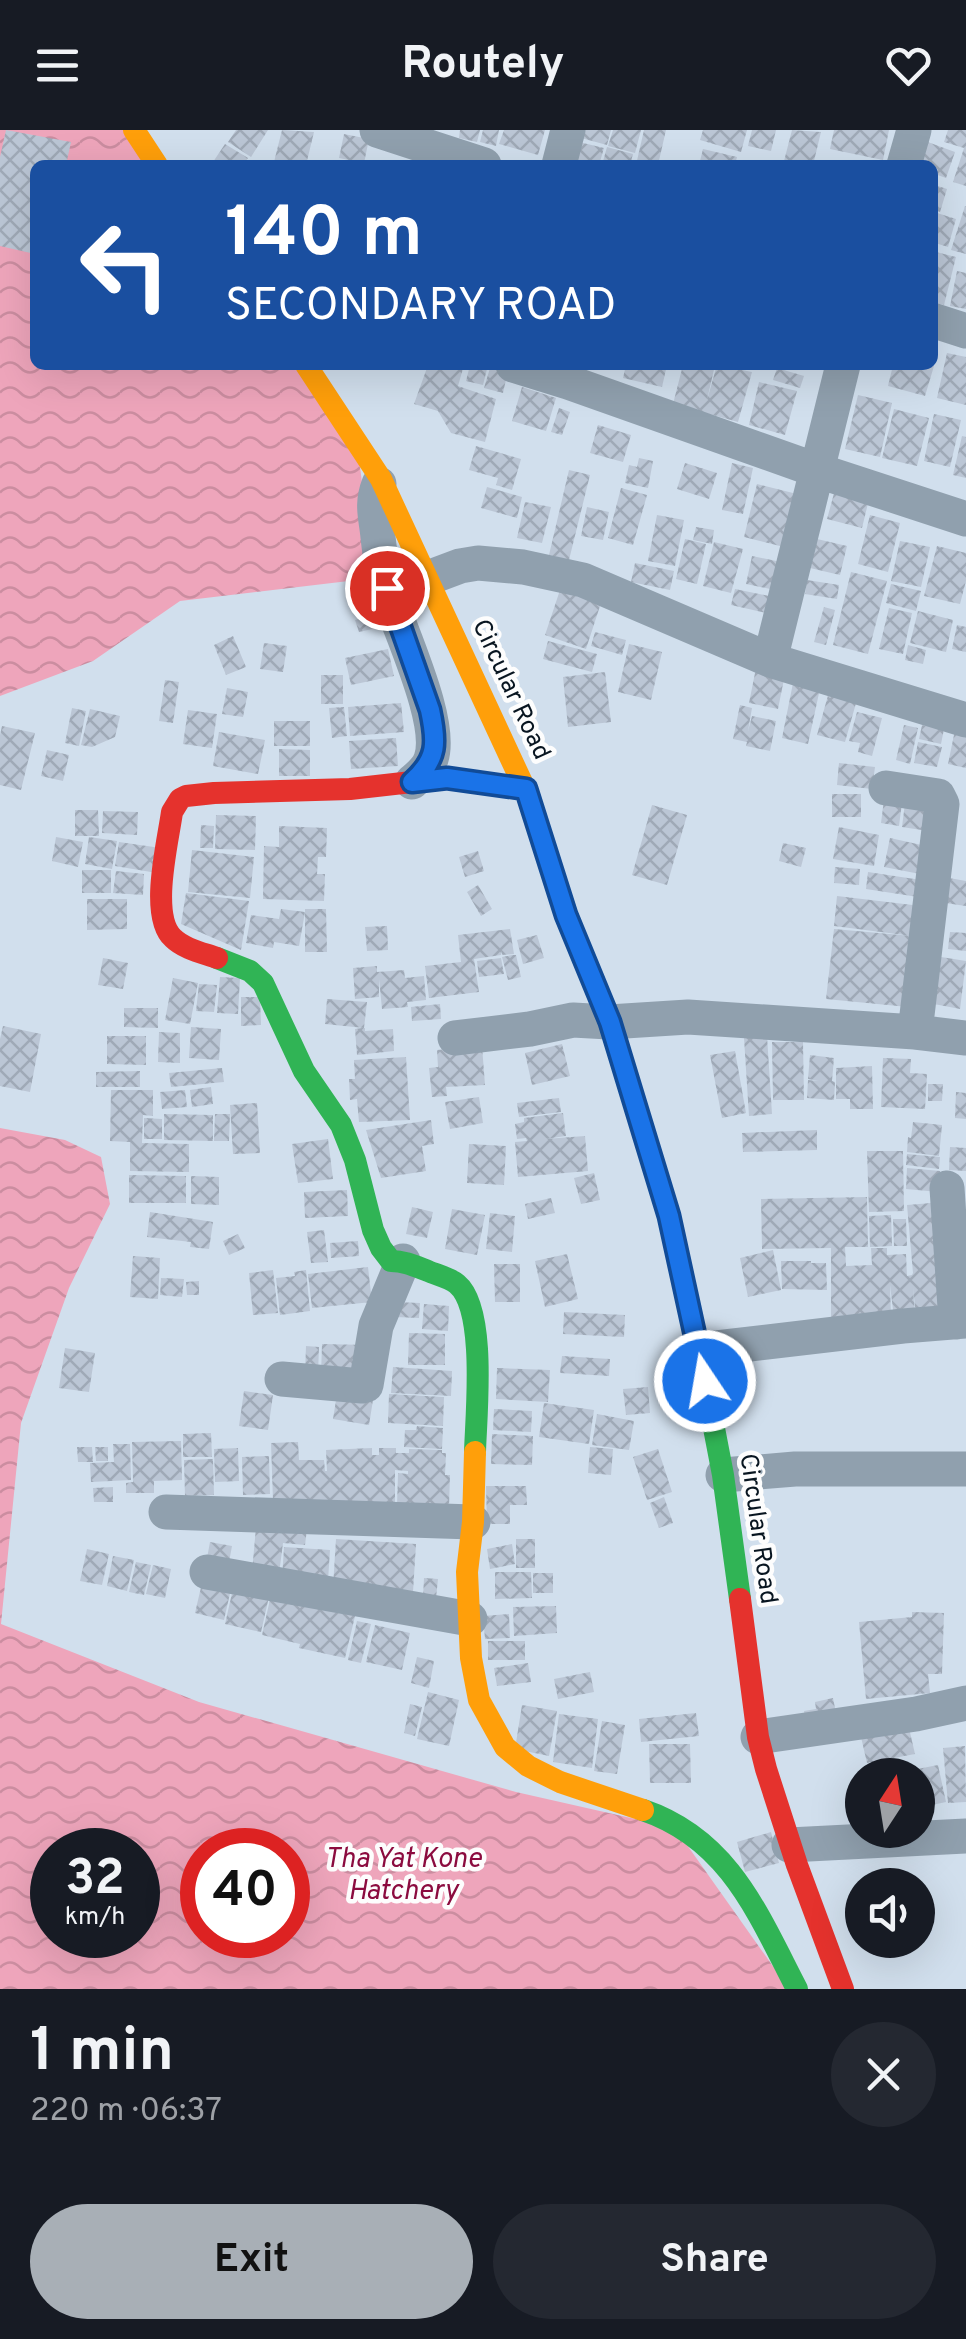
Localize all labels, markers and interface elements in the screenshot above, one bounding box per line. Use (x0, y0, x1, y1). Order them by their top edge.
text: Routely (402, 37, 564, 94)
icon: menu (30, 38, 85, 93)
icon: heart (881, 38, 936, 93)
text: 140 m (225, 192, 423, 281)
icon: left (60, 200, 190, 330)
text: SECONDARY ROAD (225, 279, 616, 336)
pin (345, 546, 430, 631)
icon: arrive (360, 561, 415, 616)
street label: Circular Road (463, 615, 557, 765)
position arrow (653, 1329, 757, 1433)
street label: Circular Road (731, 1452, 783, 1606)
north arrow (845, 1758, 935, 1848)
map controls (845, 1758, 935, 1958)
speed limit sign: 40 (180, 1828, 310, 1958)
water label: Tha Yat Kone Hatchery (324, 1842, 482, 1910)
text: 32 (65, 1849, 125, 1912)
button: sound (845, 1868, 935, 1958)
text: km/h (65, 1902, 125, 1934)
text: 1 min (30, 2016, 174, 2092)
button: close (831, 2022, 936, 2127)
text: 220 m · 06:37 (30, 2092, 222, 2132)
button: Exit (30, 2204, 473, 2319)
button: Share (493, 2204, 936, 2319)

